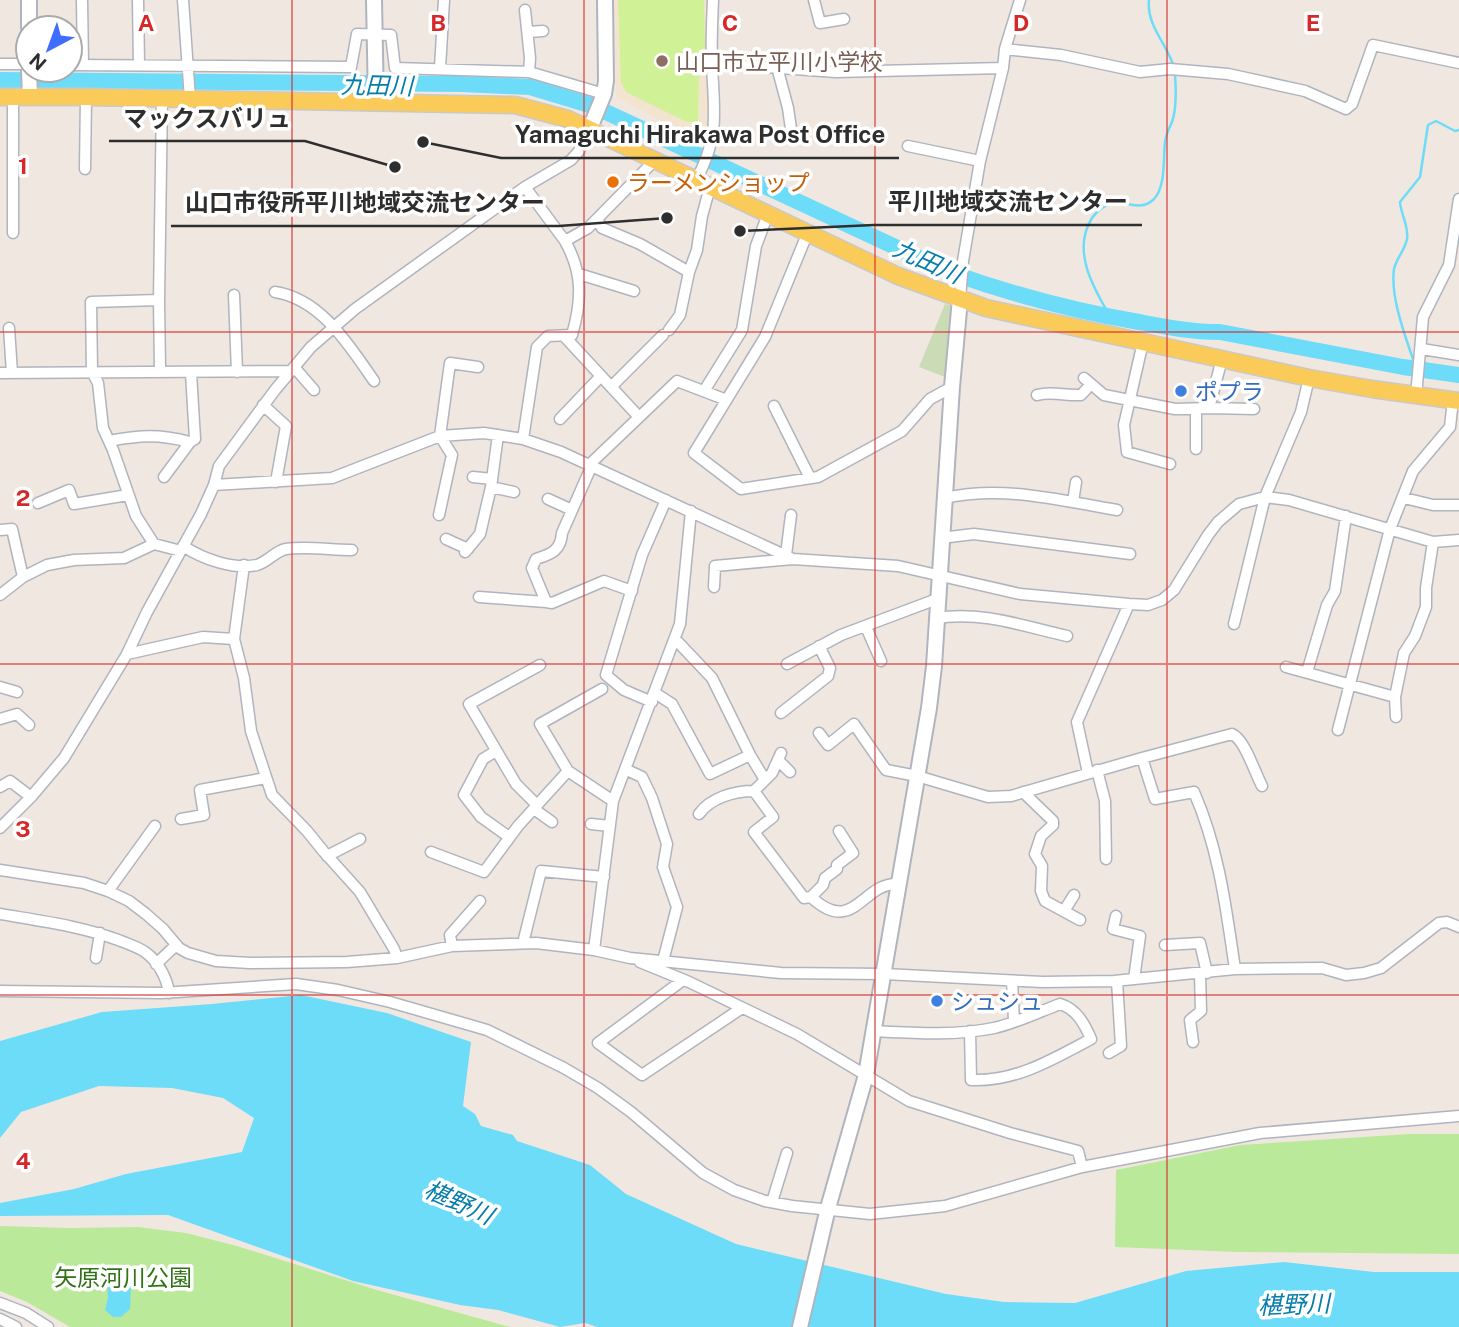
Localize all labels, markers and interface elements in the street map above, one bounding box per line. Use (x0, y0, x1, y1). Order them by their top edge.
text: A (138, 9, 155, 36)
text: B (430, 9, 446, 36)
text: C (722, 9, 738, 36)
text: D (1013, 9, 1029, 36)
text: E (1306, 9, 1320, 36)
north arrow (14, 14, 84, 84)
place label: 山口市立平川小学校 (676, 48, 883, 75)
text: N (25, 49, 51, 75)
marker: 山口市立平川小学校 (654, 53, 670, 69)
water label: 九田川 (341, 70, 416, 100)
callout: マックスバリュ (109, 96, 305, 141)
text: マックスバリュ (123, 104, 291, 132)
callout: Yamaguchi Hirakawa Post Office (501, 113, 899, 158)
text: Yamaguchi Hirakawa Post Office (515, 120, 885, 148)
text: 1 (18, 152, 28, 179)
place label: ラーメンショップ (627, 169, 810, 196)
marker: ラーメンショップ (605, 174, 621, 190)
callout: 平川地域交流センター (874, 180, 1142, 225)
callout: 山口市役所平川地域交流センター (171, 181, 559, 226)
text: 平川地域交流センター (888, 187, 1128, 215)
text: 山口市役所平川地域交流センター (185, 188, 545, 216)
water label: 九田川 (889, 234, 969, 290)
place label: ポプラ (1195, 378, 1264, 405)
marker: ポプラ (1173, 383, 1189, 399)
text: 2 (16, 484, 30, 511)
text: 3 (15, 815, 31, 842)
place label: シュシュ (951, 988, 1043, 1015)
marker: シュシュ (929, 993, 945, 1009)
text: 4 (15, 1147, 31, 1174)
water label: 椹野川 (420, 1175, 500, 1231)
park label: 矢原河川公園 (54, 1264, 192, 1291)
water label: 椹野川 (1258, 1289, 1333, 1319)

